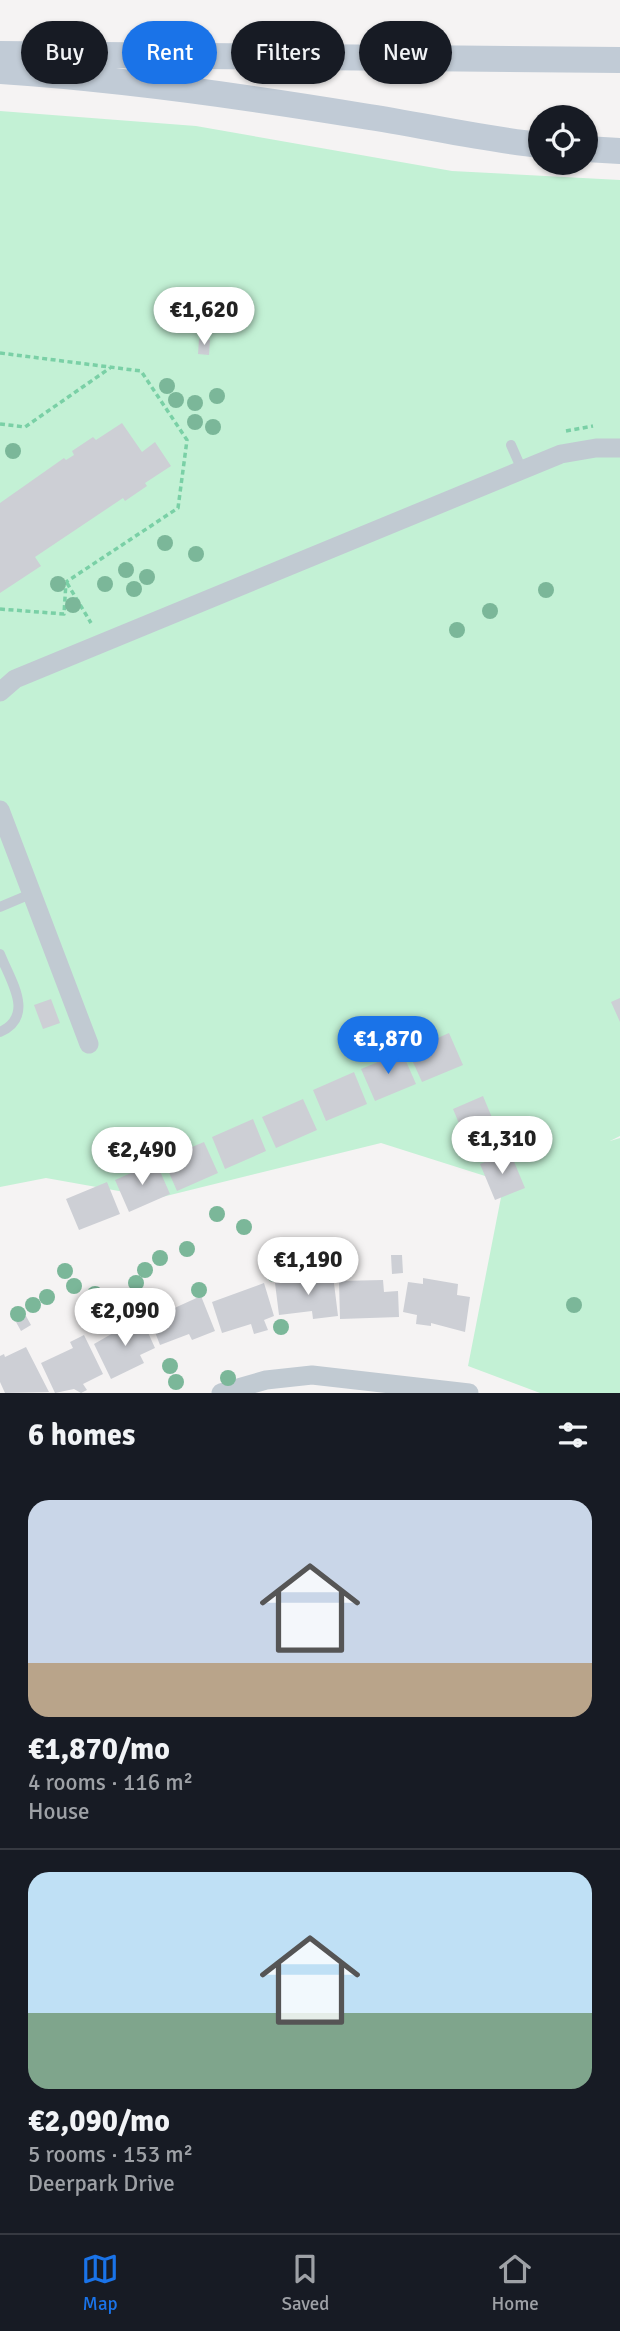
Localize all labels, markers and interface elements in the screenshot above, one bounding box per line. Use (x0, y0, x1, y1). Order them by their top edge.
chip: Buy (21, 21, 108, 84)
chip: Rent (122, 21, 217, 84)
chip: Filters (231, 21, 345, 84)
chip: New (359, 21, 452, 84)
map controls (528, 105, 598, 175)
button: locate (528, 105, 598, 175)
pin: €1,620 (147, 288, 261, 347)
text: €1,620 (170, 295, 238, 324)
pin: €1,870 (331, 1016, 445, 1076)
text: €1,870 (354, 1024, 422, 1053)
pin: €1,310 (445, 1116, 559, 1176)
text: €1,310 (468, 1124, 536, 1153)
pin: €2,490 (85, 1128, 199, 1187)
text: €2,490 (108, 1135, 176, 1164)
pin: €1,190 (251, 1238, 365, 1297)
text: €1,190 (274, 1245, 342, 1274)
pin: €2,090 (68, 1288, 182, 1348)
text: €2,090 (91, 1296, 159, 1325)
icon: filters (554, 1416, 592, 1454)
text: 6 homes (28, 1417, 135, 1454)
icon: home (247, 1545, 373, 1671)
text: €1,870/mo (28, 1731, 170, 1768)
text: 4 rooms · 116 m² (28, 1768, 193, 1797)
text: House (28, 1797, 90, 1826)
icon: home (247, 1917, 373, 2043)
text: €2,090/mo (28, 2103, 170, 2140)
text: 5 rooms · 153 m² (28, 2140, 193, 2169)
text: Deerpark Drive (28, 2169, 175, 2198)
tab: Map (81, 2250, 119, 2316)
tab: Saved (281, 2250, 329, 2316)
tab: Home (492, 2250, 539, 2316)

